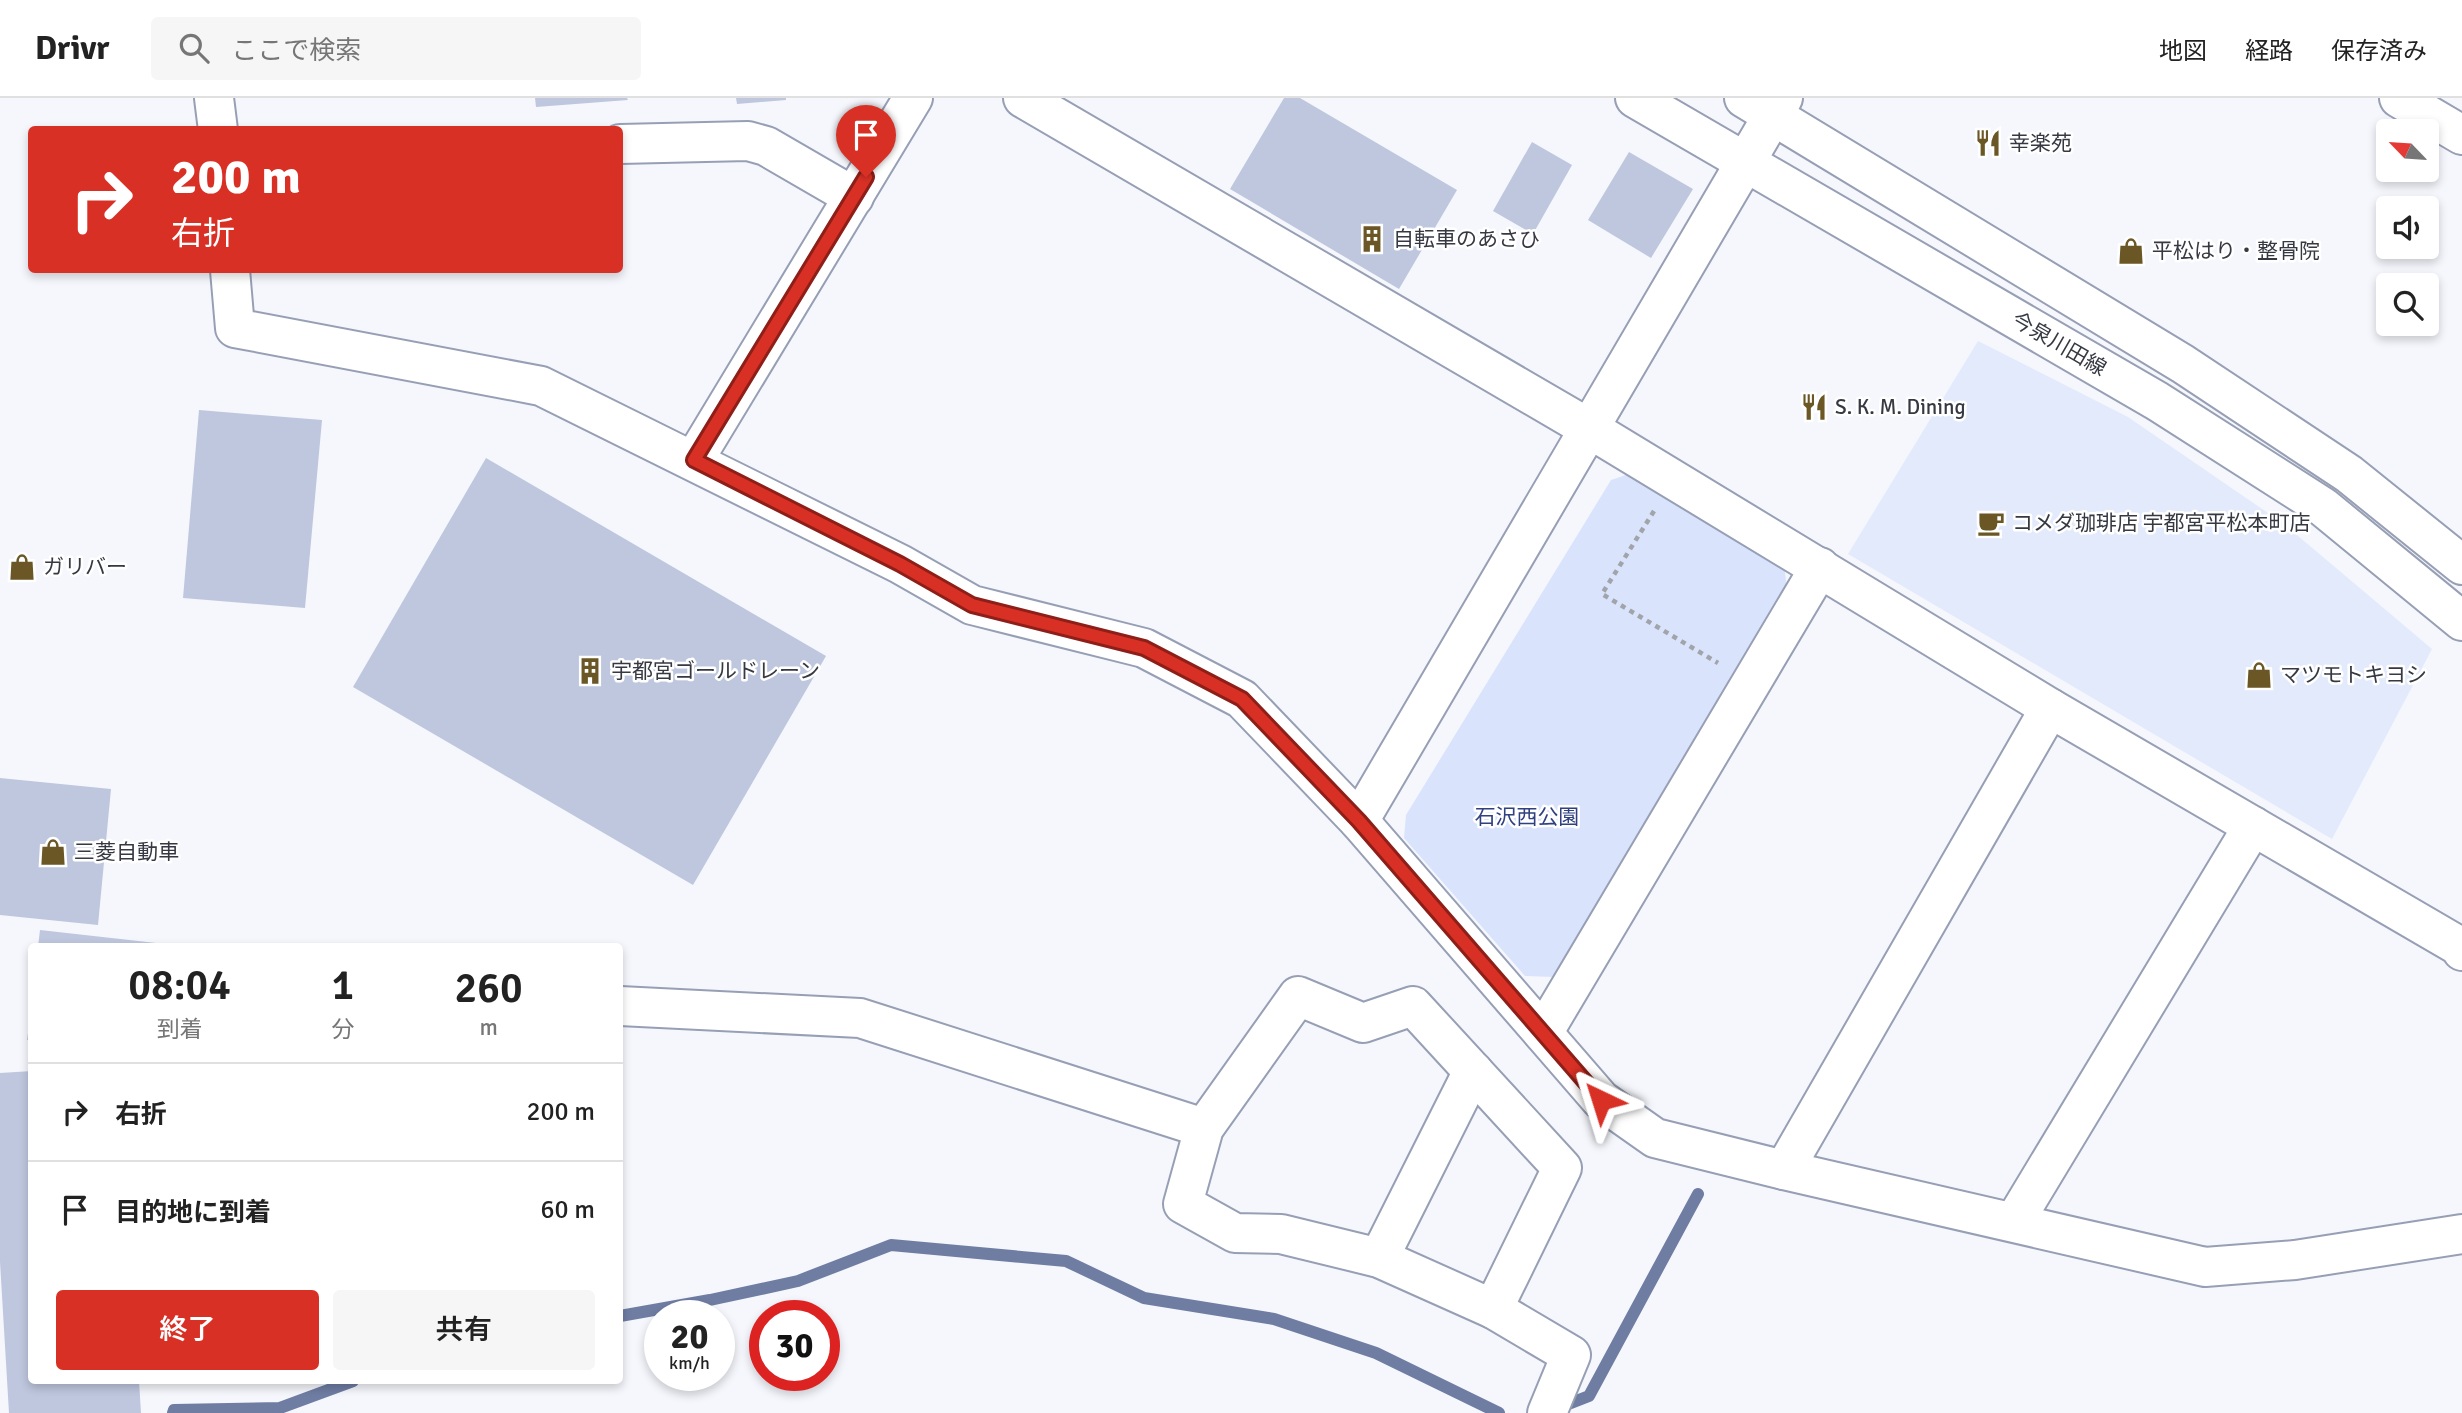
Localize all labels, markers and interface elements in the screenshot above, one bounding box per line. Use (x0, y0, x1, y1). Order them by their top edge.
search box (151, 17, 641, 80)
text: Drivr (35, 28, 109, 69)
icon: search (175, 29, 213, 67)
text: ここで検索 (231, 35, 361, 67)
text: 地図 (2159, 36, 2207, 66)
text: 経路 (2245, 36, 2293, 66)
text: 保存済み (2331, 36, 2427, 66)
pin (836, 105, 896, 177)
icon: arrive (847, 116, 885, 154)
north arrow (2376, 119, 2440, 182)
map controls (2376, 119, 2439, 336)
restaurant icon: 幸楽苑 (1973, 128, 2003, 158)
place label: 幸楽苑 (2009, 130, 2072, 156)
text: 200 m (171, 147, 301, 207)
icon: right (56, 154, 147, 245)
button: sound (2376, 196, 2439, 259)
text: 右折 (171, 214, 235, 253)
building icon: 自転車のあさひ (1357, 224, 1387, 254)
place label: 自転車のあさひ (1393, 226, 1540, 252)
shop icon: 平松はり・整骨院 (2116, 236, 2146, 266)
place label: 平松はり・整骨院 (2152, 238, 2320, 264)
button: search (2376, 273, 2439, 336)
street label: 今泉川田線 (2007, 306, 2111, 382)
restaurant icon: S. K. M. Dining (1799, 392, 1829, 422)
place label: S. K. M. Dining (1835, 394, 1966, 420)
cafe icon: コメダ珈琲店 宇都宮平松本町店 (1976, 508, 2006, 538)
place label: コメダ珈琲店 宇都宮平松本町店 (2012, 510, 2311, 536)
shop icon: ガリバー (7, 552, 37, 582)
place label: ガリバー (43, 554, 127, 580)
building icon: 宇都宮ゴールドレーン (575, 656, 605, 686)
place label: 宇都宮ゴールドレーン (611, 658, 820, 684)
shop icon: マツモトキヨシ (2244, 660, 2274, 690)
place label: マツモトキヨシ (2280, 662, 2427, 688)
park label: 石沢西公園 (1475, 804, 1580, 830)
shop icon: 三菱自動車 (38, 837, 68, 867)
place label: 三菱自動車 (74, 839, 179, 865)
text: 08:04 (128, 960, 231, 1011)
text: 1 (331, 960, 354, 1011)
text: 260 (455, 963, 523, 1014)
text: m (479, 1013, 498, 1042)
text: 到着 (157, 1015, 203, 1044)
text: 分 (331, 1015, 354, 1044)
position arrow (1564, 1063, 1638, 1137)
icon: right (56, 1093, 94, 1131)
text: 200 m (526, 1096, 595, 1128)
text: 右折 (115, 1099, 167, 1131)
icon: arrive (56, 1191, 94, 1229)
text: 60 m (540, 1194, 595, 1226)
text: 目的地に到着 (115, 1197, 271, 1229)
button: 終了 (56, 1290, 319, 1370)
button: 共有 (333, 1290, 595, 1370)
speed limit sign: 30 (749, 1300, 840, 1391)
text: 20 (671, 1315, 708, 1358)
text: km/h (669, 1352, 710, 1374)

